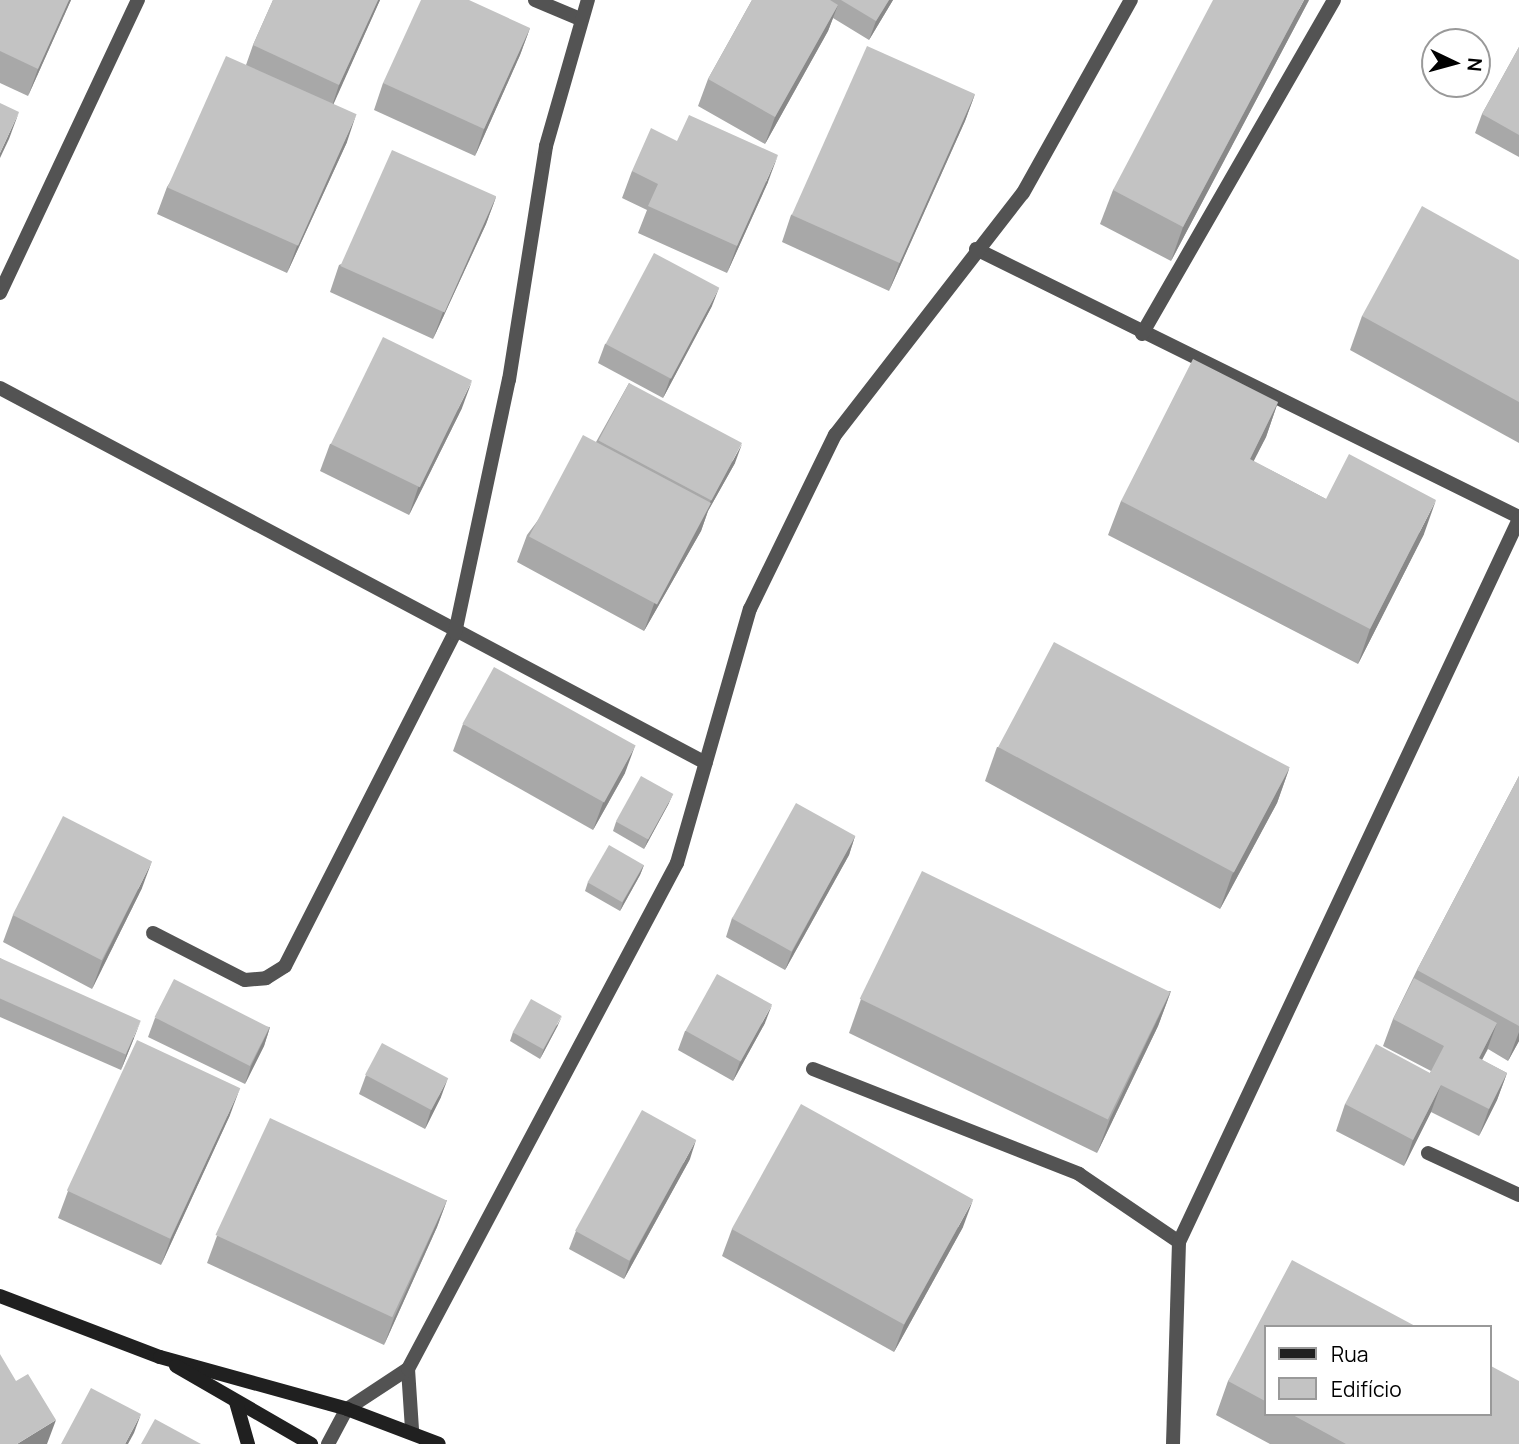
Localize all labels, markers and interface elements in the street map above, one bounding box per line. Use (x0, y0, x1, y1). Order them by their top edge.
north arrow (1421, 28, 1491, 98)
text: N (1461, 57, 1488, 73)
legend (1264, 1325, 1491, 1416)
text: Rua (1331, 1340, 1368, 1368)
text: Edifício (1331, 1375, 1402, 1403)

